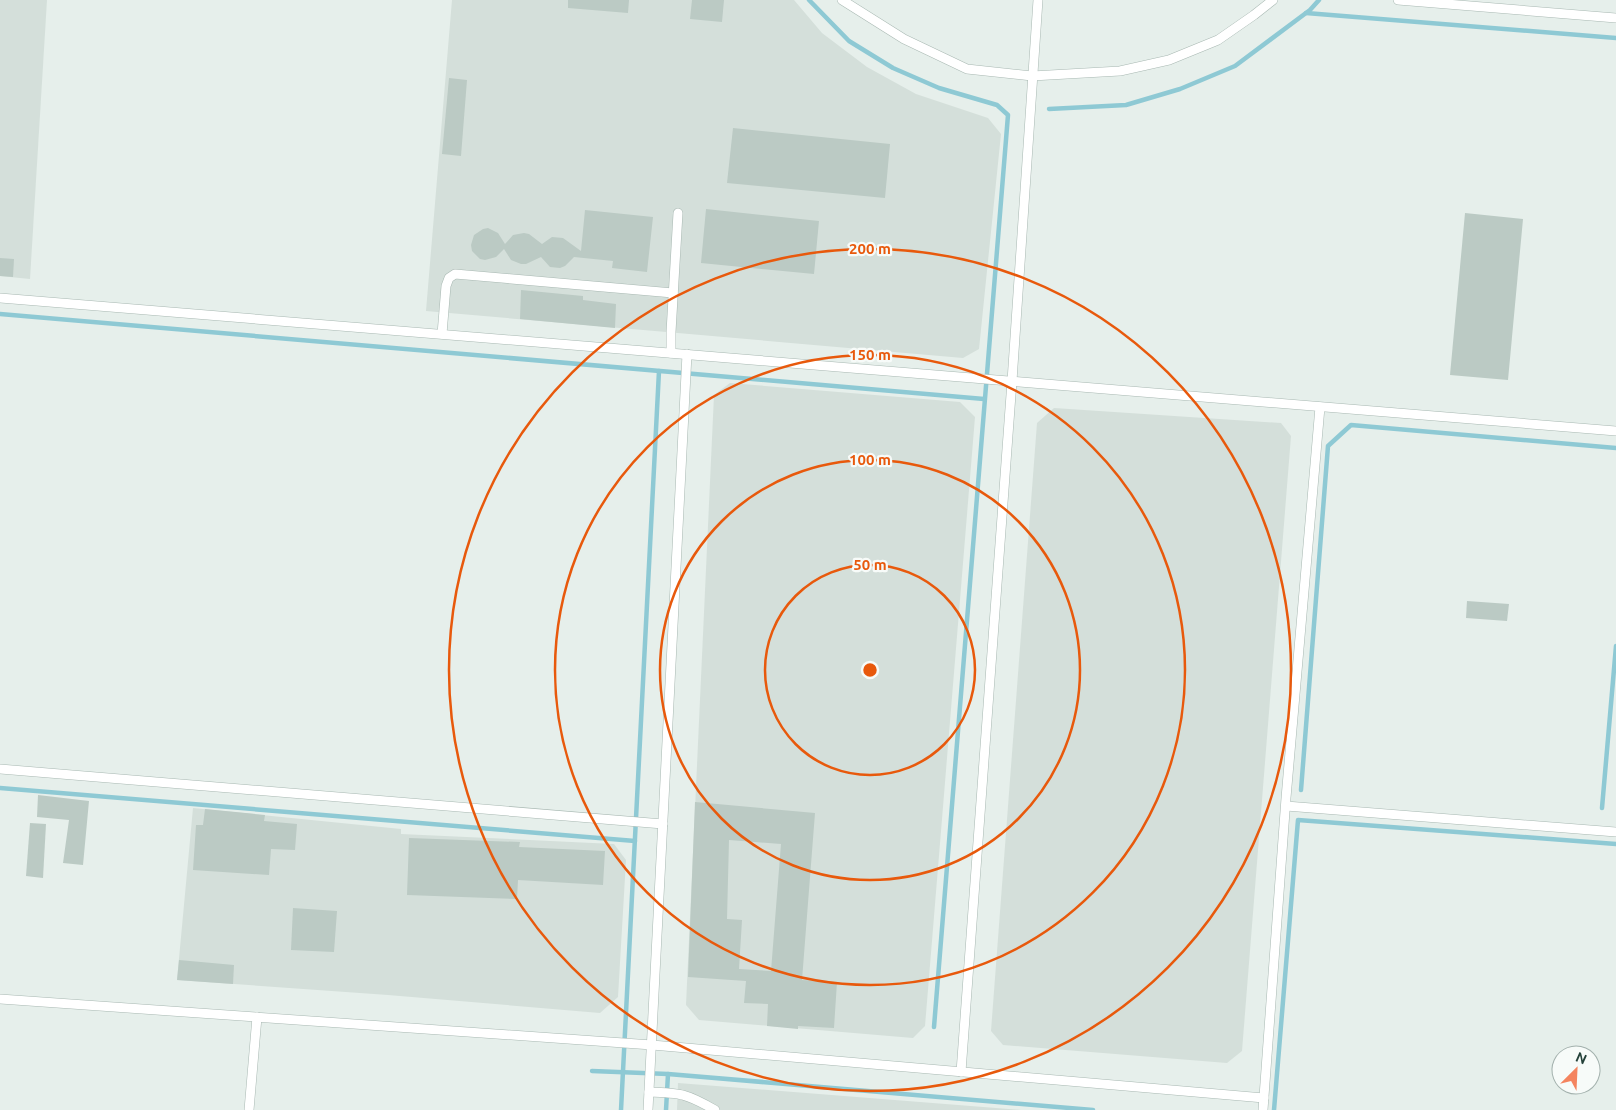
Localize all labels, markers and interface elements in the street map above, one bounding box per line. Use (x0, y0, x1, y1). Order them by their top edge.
text: 200 m (849, 240, 891, 257)
text: 150 m (849, 346, 891, 363)
text: 100 m (849, 451, 891, 468)
text: 50 m (853, 556, 887, 573)
centre of rings (861, 661, 879, 679)
north arrow (1551, 1045, 1601, 1095)
text: N (1573, 1049, 1589, 1068)

